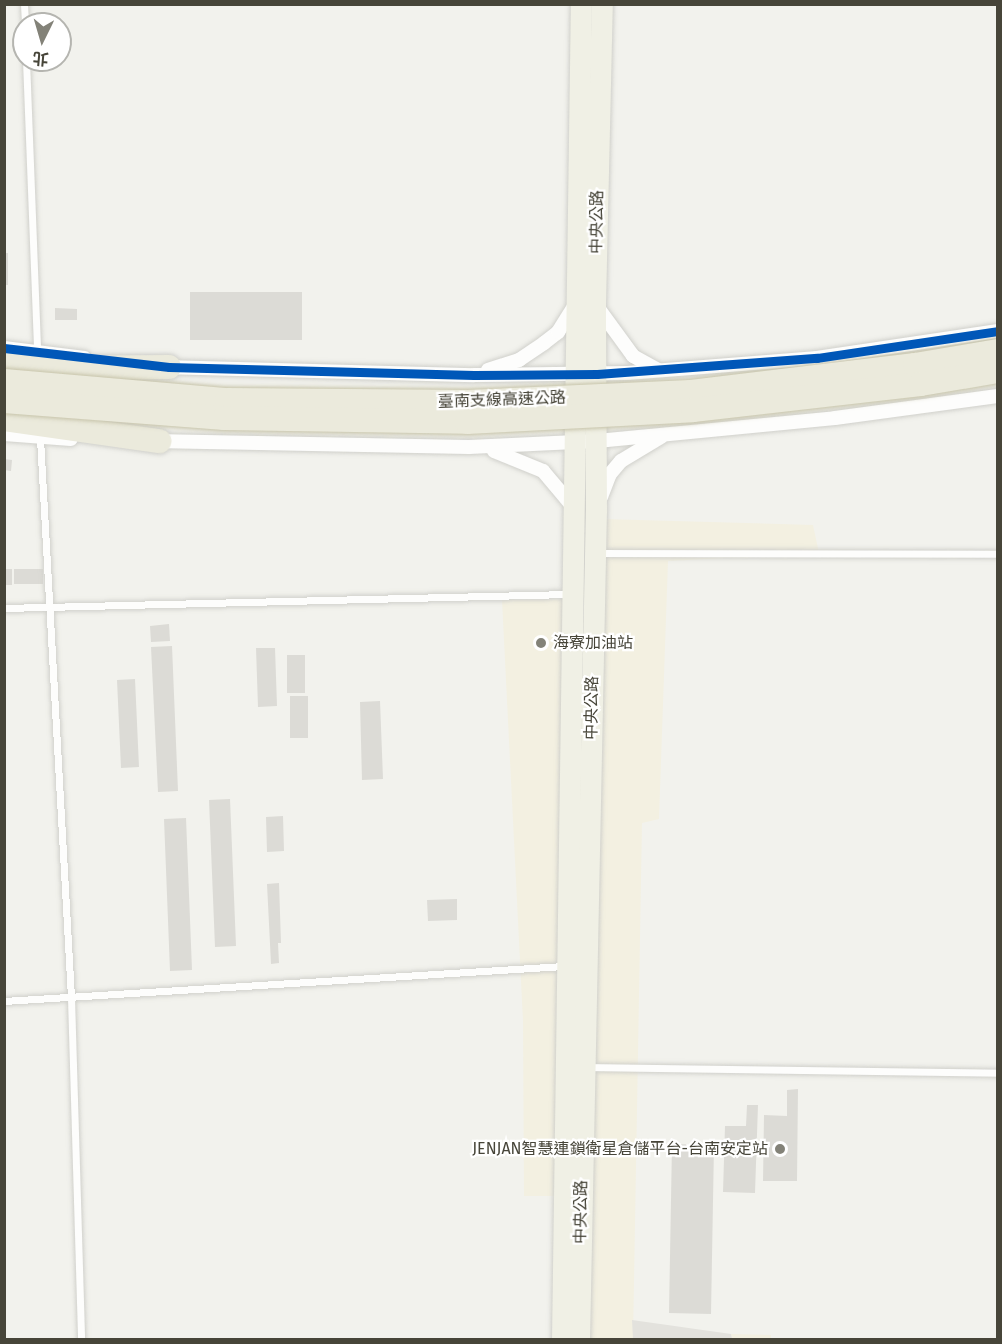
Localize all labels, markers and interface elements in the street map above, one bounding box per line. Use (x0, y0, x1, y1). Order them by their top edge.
north arrow (12, 12, 72, 72)
text: 北 (32, 48, 49, 69)
street label: 中央公路 (587, 190, 607, 254)
street label: 臺南支線高速公路 (438, 388, 566, 412)
place label: 海寮加油站 (553, 633, 633, 653)
marker: 海寮加油站 (534, 636, 548, 650)
street label: 中央公路 (582, 676, 602, 740)
place label: JENJAN智慧連鎖衛星倉儲平台-台南安定站 (472, 1139, 768, 1159)
marker: JENJAN智慧連鎖衛星倉儲平台-台南安定站 (773, 1142, 787, 1156)
street label: 中央公路 (571, 1180, 591, 1244)

